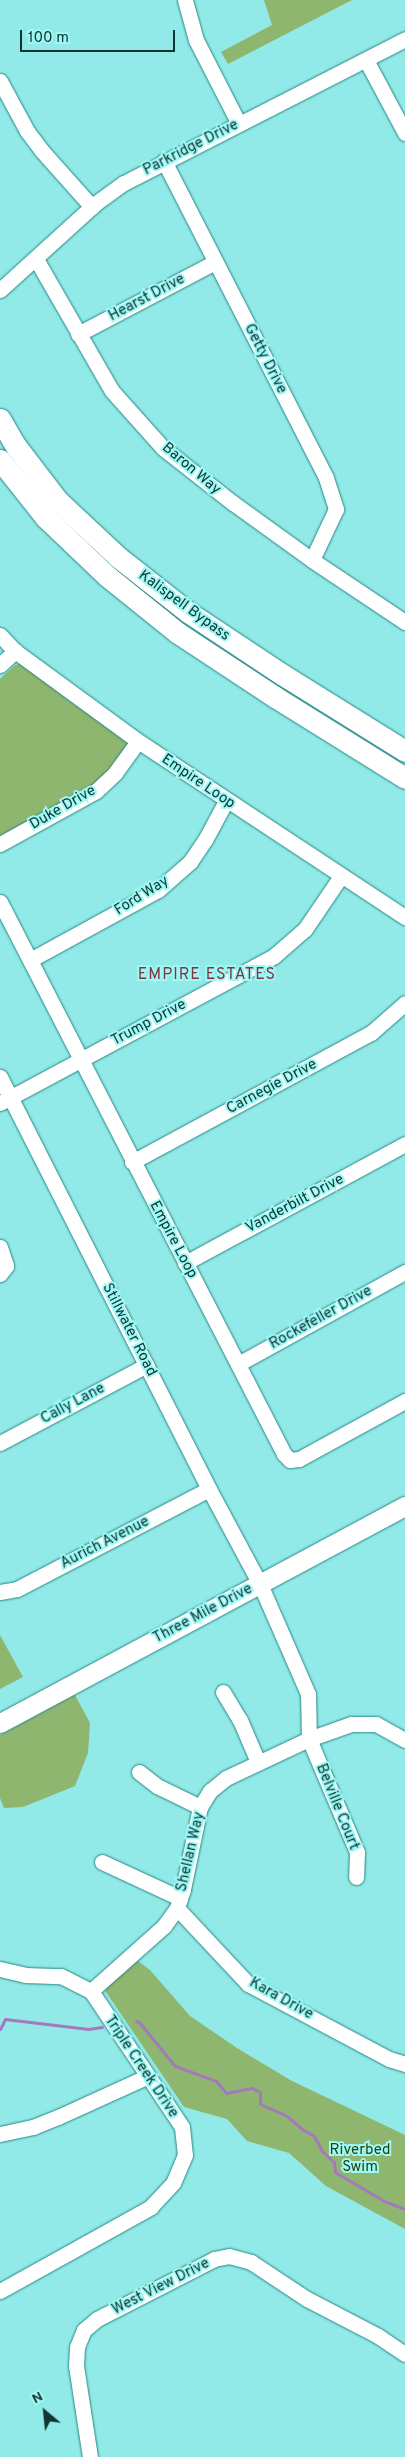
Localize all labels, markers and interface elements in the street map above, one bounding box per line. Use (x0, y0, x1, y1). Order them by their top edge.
scale bar (22, 20, 178, 52)
text: 100 m (28, 29, 69, 48)
street label: Parkridge Drive (140, 116, 242, 180)
street label: Hearst Drive (106, 270, 188, 326)
street label: Getty Drive (240, 321, 290, 397)
street label: Baron Way (158, 439, 224, 499)
street label: Kalispell Bypass (135, 567, 233, 645)
street label: Empire Loop (158, 751, 238, 813)
street label: Duke Drive (27, 782, 99, 834)
street label: Ford Way (111, 872, 173, 920)
district label: EMPIRE ESTATES (136, 965, 278, 985)
street label: Trump Drive (109, 996, 189, 1050)
street label: Carnegie Drive (224, 1056, 320, 1118)
street label: Vanderbilt Drive (243, 1171, 347, 1237)
street label: Empire Loop (145, 1198, 201, 1282)
street label: Stillwater Road (98, 1280, 160, 1380)
street label: Rockefeller Drive (266, 1282, 376, 1354)
street label: Cally Lane (38, 1380, 108, 1428)
street label: Aurich Avenue (57, 1513, 153, 1573)
street label: Three Mile Drive (150, 1580, 256, 1648)
street label: Belville Court (312, 1761, 362, 1853)
street label: Shellan Way (173, 1810, 209, 1894)
street label: Kara Drive (246, 1974, 316, 2024)
street label: Triple Creek Drive (100, 2012, 182, 2122)
park label: Riverbed Swim (330, 2141, 390, 2176)
street label: West View Drive (109, 2255, 213, 2319)
north arrow (20, 2387, 70, 2437)
text: N (29, 2388, 46, 2408)

